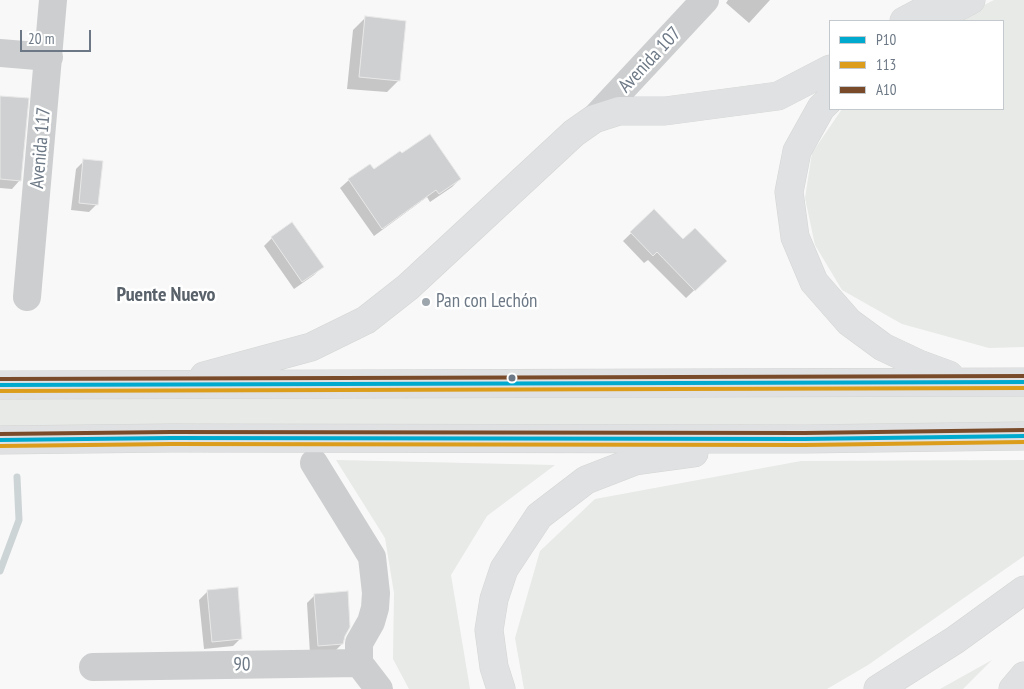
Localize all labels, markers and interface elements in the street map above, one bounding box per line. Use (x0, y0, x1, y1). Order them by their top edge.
scale bar (22, 20, 94, 52)
legend (829, 20, 1004, 110)
street label: Avenida 107 (614, 22, 686, 98)
text: 20 m (28, 29, 54, 48)
text: P10 (876, 30, 896, 49)
text: 113 (876, 55, 896, 74)
text: A10 (876, 80, 897, 99)
street label: Avenida 117 (26, 106, 56, 190)
district label: Puente Nuevo (117, 283, 215, 307)
place label: Pan con Lechón (436, 291, 537, 313)
marker: Pan con Lechón (420, 296, 432, 308)
unlabelled marker (507, 373, 517, 383)
street label: 90 (233, 653, 251, 677)

